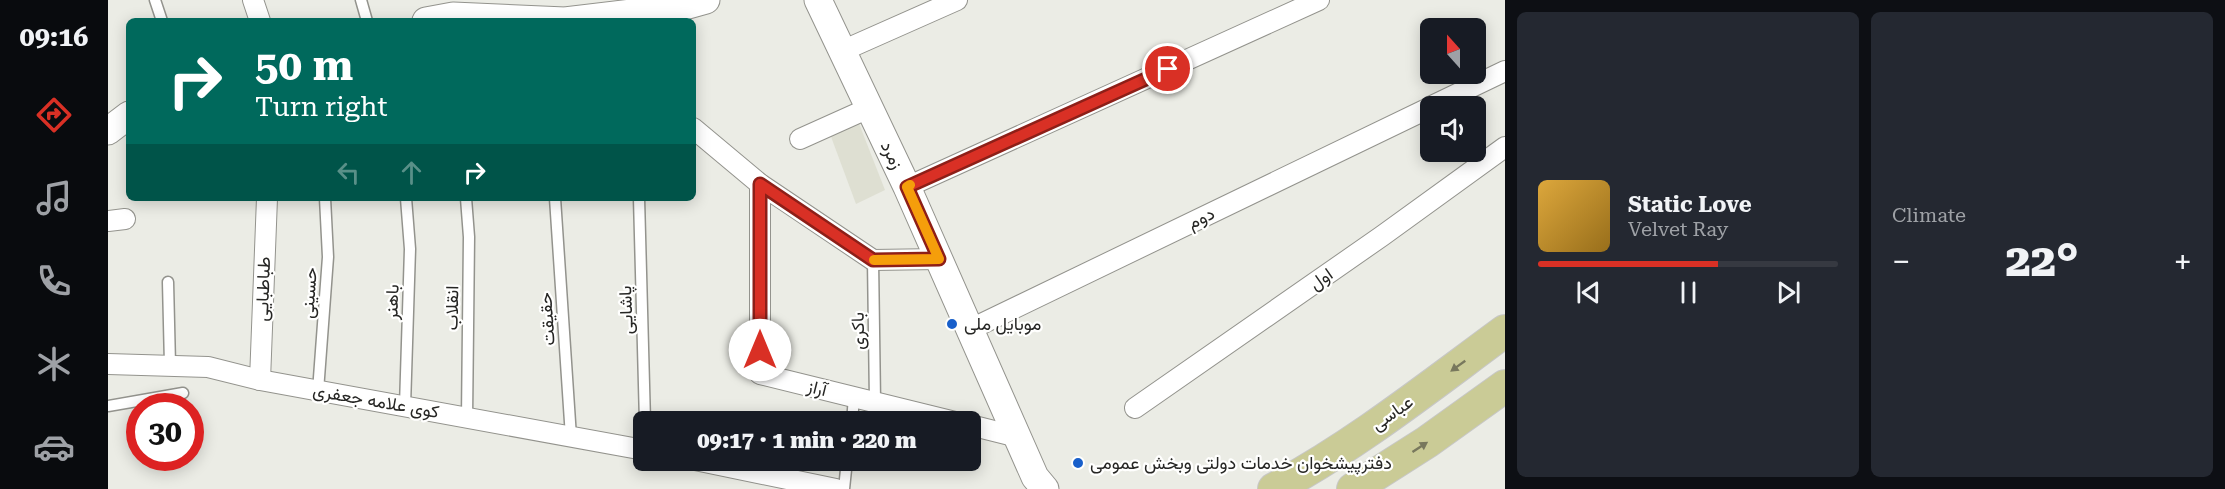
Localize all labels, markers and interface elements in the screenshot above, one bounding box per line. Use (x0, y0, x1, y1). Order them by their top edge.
north arrow (1420, 18, 1486, 84)
map controls (1420, 18, 1486, 162)
text: 09:16 (20, 21, 88, 53)
text: 50 m (255, 41, 353, 90)
icon: right (156, 42, 234, 120)
pin (1142, 43, 1193, 94)
icon: arrive (1151, 52, 1184, 85)
text: Turn right (255, 91, 388, 123)
icon: directions (33, 94, 75, 136)
button: sound (1420, 96, 1486, 162)
street label: زمرد (876, 137, 908, 173)
icon: left (332, 156, 365, 189)
icon: ahead (395, 156, 428, 189)
icon: right (458, 156, 491, 189)
icon: music (33, 177, 75, 219)
text: Static Love (1628, 192, 1752, 217)
street label: دوم (1184, 202, 1219, 235)
text: Climate (1892, 203, 1966, 227)
text: Velvet Ray (1628, 217, 1728, 241)
text: 22° (2006, 234, 2079, 287)
text: − (1892, 242, 1910, 281)
text: + (2174, 242, 2192, 281)
street label: طباطبایی (251, 256, 275, 322)
icon: phone (33, 260, 75, 302)
street label: اول (1305, 263, 1337, 295)
street label: حسینی (296, 267, 322, 319)
icon: previous (1572, 276, 1605, 309)
icon: pause (1672, 276, 1705, 309)
icon: next (1772, 276, 1805, 309)
street label: باهنر (380, 284, 404, 321)
street label: انقلاب (441, 285, 462, 331)
street label: پاشایی (614, 285, 639, 335)
street label: حقیقت (534, 292, 559, 346)
street label: باکری (847, 312, 869, 350)
place label: موبایل ملی (964, 313, 1041, 335)
marker: موبایل ملی (945, 317, 959, 331)
position arrow (728, 318, 792, 382)
icon: climate (33, 343, 75, 385)
one-way arrow (1450, 359, 1465, 371)
street label: آراز (804, 375, 831, 401)
street label: کوی علامه جعفری (311, 379, 441, 423)
street label: عباسى (1367, 391, 1417, 435)
speed limit sign: 30 (126, 393, 204, 471)
icon: car (33, 426, 75, 468)
text: 09:17 · 1 min · 220 m (697, 428, 917, 453)
one-way arrow (1412, 441, 1428, 452)
place label: دفترپیشخوان خدمات دولتی وبخش عمومی (1090, 452, 1392, 475)
marker: دفترپیشخوان خدمات دولتی وبخش عمومی (1071, 456, 1085, 470)

